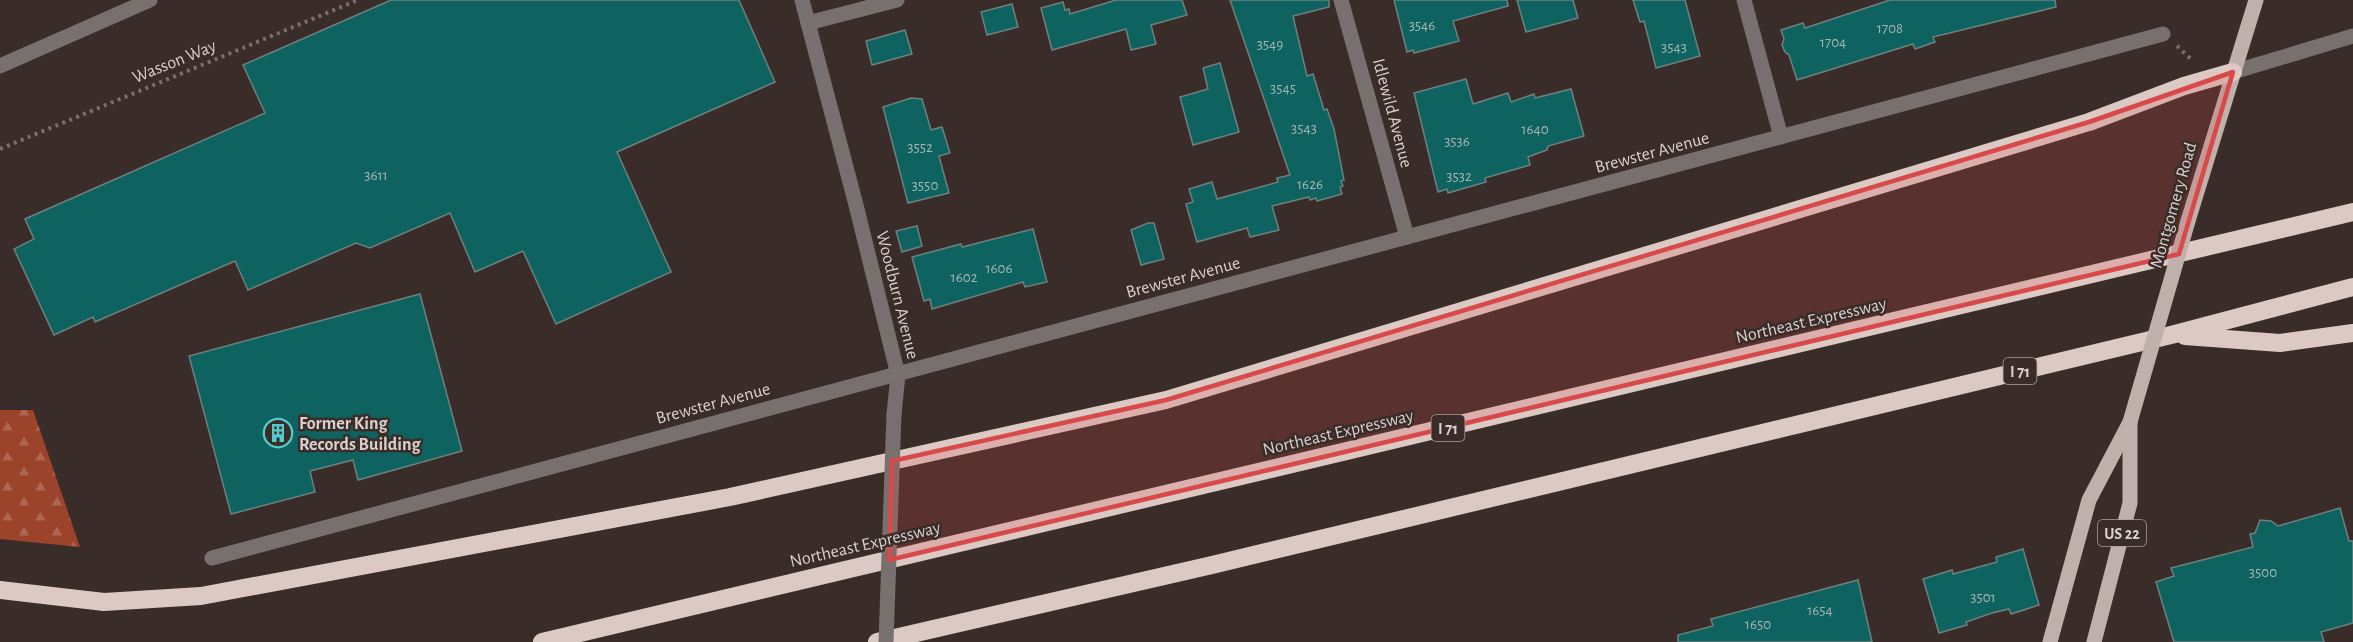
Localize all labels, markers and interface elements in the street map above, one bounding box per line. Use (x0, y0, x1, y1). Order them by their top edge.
house number: 3546 (1409, 18, 1435, 33)
house number: 1708 (1877, 21, 1903, 36)
house number: 1704 (1820, 35, 1846, 50)
street label: Wasson Way (130, 37, 219, 87)
house number: 3549 (1257, 37, 1283, 52)
house number: 3543 (1661, 40, 1687, 55)
street label: Idlewild Avenue (1369, 57, 1415, 170)
house number: 3545 (1270, 81, 1296, 96)
house number: 3543 (1291, 121, 1317, 136)
house number: 1640 (1521, 122, 1549, 137)
street label: Brewster Avenue (1593, 129, 1711, 177)
house number: 3536 (1444, 134, 1470, 149)
house number: 3552 (907, 140, 933, 155)
street label: Montgomery Road (2147, 140, 2200, 270)
house number: 3611 (364, 168, 388, 183)
house number: 3532 (1446, 169, 1472, 184)
house number: 1626 (1297, 177, 1323, 192)
house number: 3550 (912, 178, 938, 193)
street label: Woodburn Avenue (872, 229, 922, 361)
street label: Brewster Avenue (1124, 254, 1242, 302)
house number: 1606 (985, 261, 1013, 276)
house number: 1602 (951, 270, 978, 285)
street label: Northeast Expressway (1734, 295, 1889, 347)
road number: I 71 (2004, 358, 2036, 384)
street label: Brewster Avenue (654, 380, 772, 428)
street label: Northeast Expressway (1261, 407, 1416, 459)
place label: Former King Records Building (299, 415, 422, 454)
road number: I 71 (1432, 415, 1464, 441)
building icon: Former King Records Building (262, 417, 294, 449)
street label: Northeast Expressway (788, 519, 943, 571)
road number: US 22 (2098, 520, 2146, 546)
house number: 3500 (2249, 565, 2277, 580)
house number: 3501 (1970, 590, 1996, 605)
house number: 1654 (1807, 603, 1833, 618)
house number: 1650 (1745, 617, 1771, 632)

